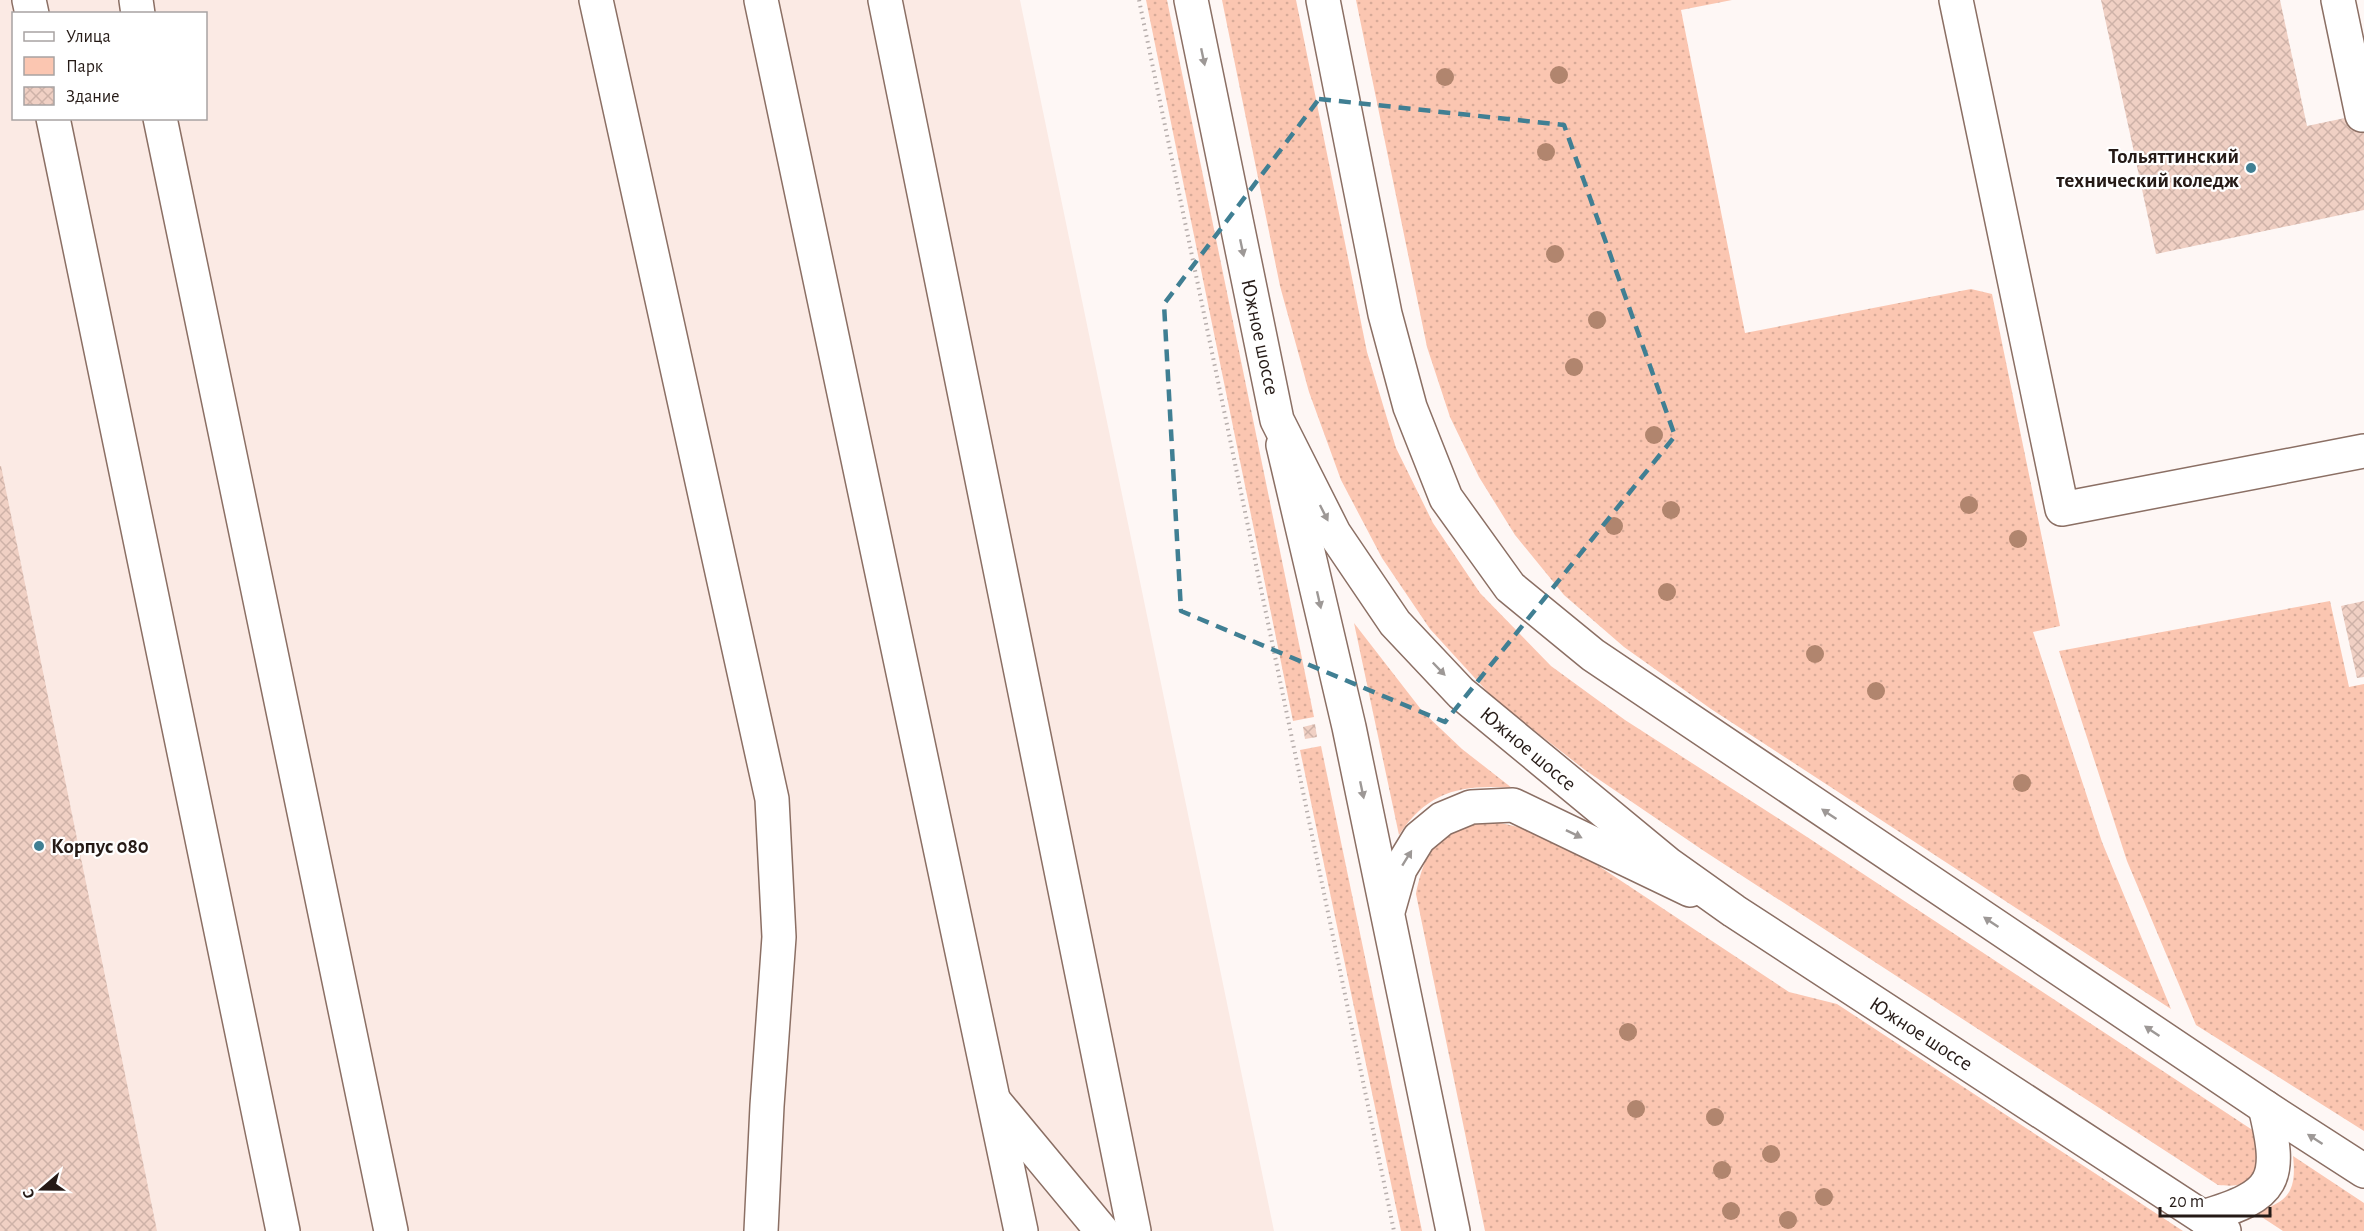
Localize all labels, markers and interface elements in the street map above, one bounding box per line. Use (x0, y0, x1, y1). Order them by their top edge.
legend (12, 12, 207, 120)
text: Улица (66, 28, 111, 46)
one-way arrow (1198, 48, 1208, 67)
text: Парк (66, 58, 104, 76)
text: Здание (66, 88, 120, 106)
place label: Тольяттинский технический коледж (2055, 146, 2239, 191)
marker: Тольяттинский технический коледж (2244, 161, 2258, 175)
one-way arrow (1238, 239, 1247, 258)
street label: Южное шоссе (1237, 277, 1283, 397)
one-way arrow (1319, 504, 1328, 521)
one-way arrow (1314, 590, 1324, 609)
one-way arrow (1431, 662, 1445, 676)
street label: Южное шоссе (1476, 703, 1580, 795)
one-way arrow (1358, 780, 1367, 799)
one-way arrow (1820, 808, 1837, 819)
one-way arrow (1566, 830, 1583, 839)
place label: Корпус 080 (51, 836, 149, 857)
marker: Корпус 080 (32, 839, 46, 853)
one-way arrow (1401, 850, 1412, 866)
one-way arrow (1983, 916, 1999, 928)
street label: Южное шоссе (1866, 993, 1976, 1075)
one-way arrow (2145, 1025, 2161, 1037)
one-way arrow (2307, 1134, 2323, 1145)
north arrow (12, 1159, 72, 1219)
scale bar (2160, 1180, 2270, 1218)
text: С (20, 1187, 38, 1201)
text: 20 m (2169, 1193, 2204, 1211)

